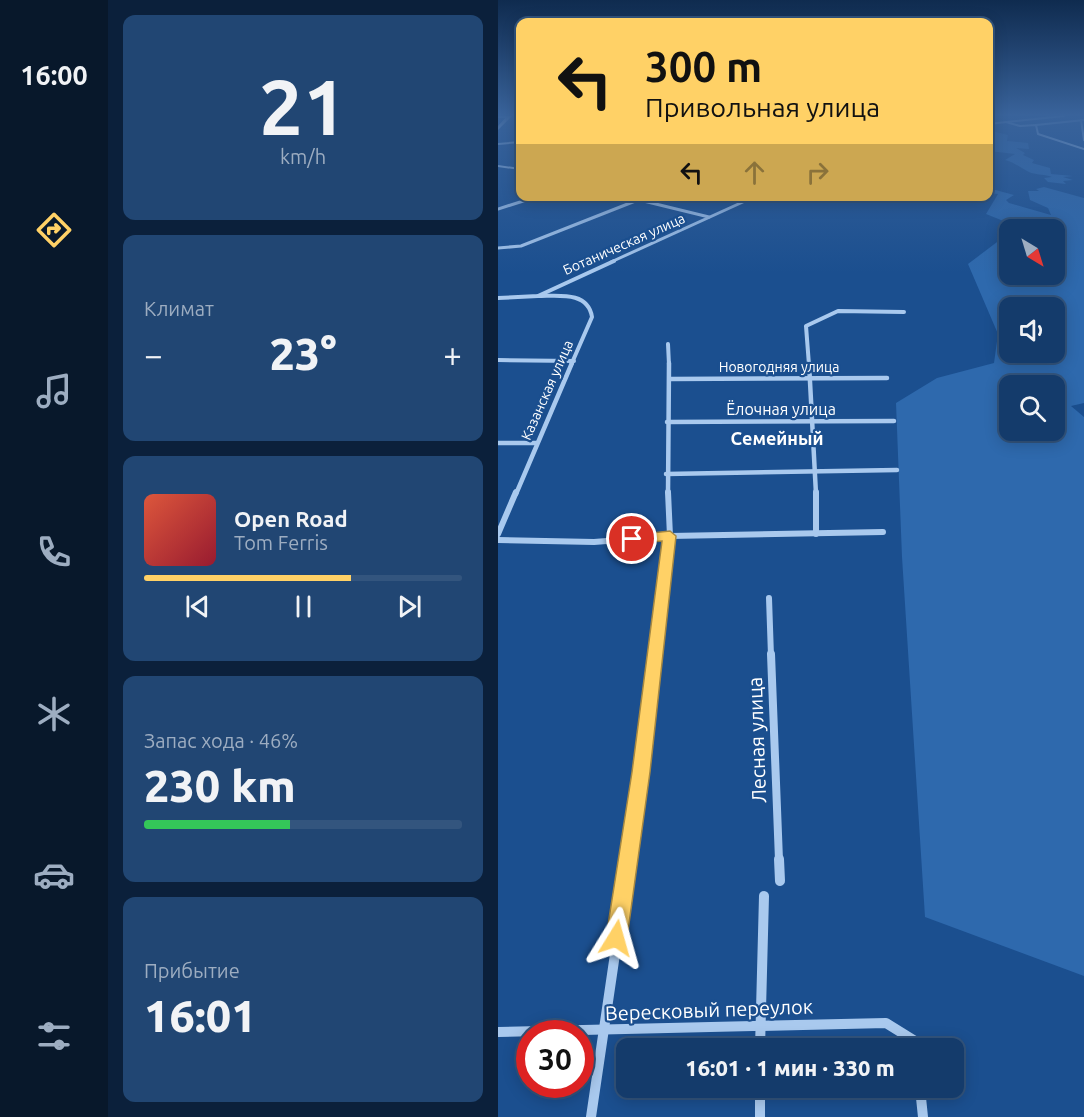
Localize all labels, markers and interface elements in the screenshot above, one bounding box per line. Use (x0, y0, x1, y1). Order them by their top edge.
icon: left (546, 42, 624, 120)
text: 300 m (645, 43, 762, 90)
text: 16:00 (20, 60, 88, 90)
text: 21 (259, 62, 347, 150)
text: Привольная улица (645, 92, 880, 122)
text: km/h (280, 145, 326, 168)
icon: left (675, 156, 708, 189)
icon: ahead (738, 156, 771, 189)
icon: right (801, 156, 834, 189)
icon: directions (33, 209, 75, 251)
street label: Ботаническая улица (561, 210, 687, 278)
north arrow (999, 219, 1065, 285)
map controls (999, 219, 1065, 441)
text: Климат (144, 297, 214, 320)
button: sound (999, 297, 1065, 363)
text: 23° (269, 328, 337, 379)
text: − (144, 336, 163, 373)
text: + (443, 336, 462, 373)
street label: Казанская улица (518, 338, 576, 442)
street label: Новогодняя улица (719, 359, 839, 375)
icon: music (33, 370, 75, 412)
button: search (999, 375, 1065, 441)
street label: Ёлочная улица (726, 400, 836, 418)
district label: Семейный (731, 428, 823, 448)
text: Open Road (234, 506, 348, 531)
pin (606, 513, 657, 564)
icon: arrive (615, 522, 648, 555)
icon: phone (33, 531, 75, 573)
text: Tom Ferris (234, 531, 328, 554)
icon: previous (181, 590, 214, 623)
icon: pause (287, 590, 320, 623)
icon: next (393, 590, 426, 623)
street label: Лесная улица (743, 677, 770, 803)
icon: climate (33, 693, 75, 735)
text: Запас хода · 46% (144, 729, 298, 752)
text: 230 km (144, 760, 296, 811)
icon: car (33, 854, 75, 896)
position arrow (584, 906, 648, 970)
text: Прибытие (144, 959, 240, 982)
text: 16:01 (144, 990, 257, 1041)
street label: Вересковый переулок (605, 994, 813, 1025)
icon: filters (33, 1015, 75, 1057)
speed limit sign: 30 (516, 1020, 594, 1098)
text: 16:01 · 1 мин · 330 m (685, 1055, 895, 1080)

